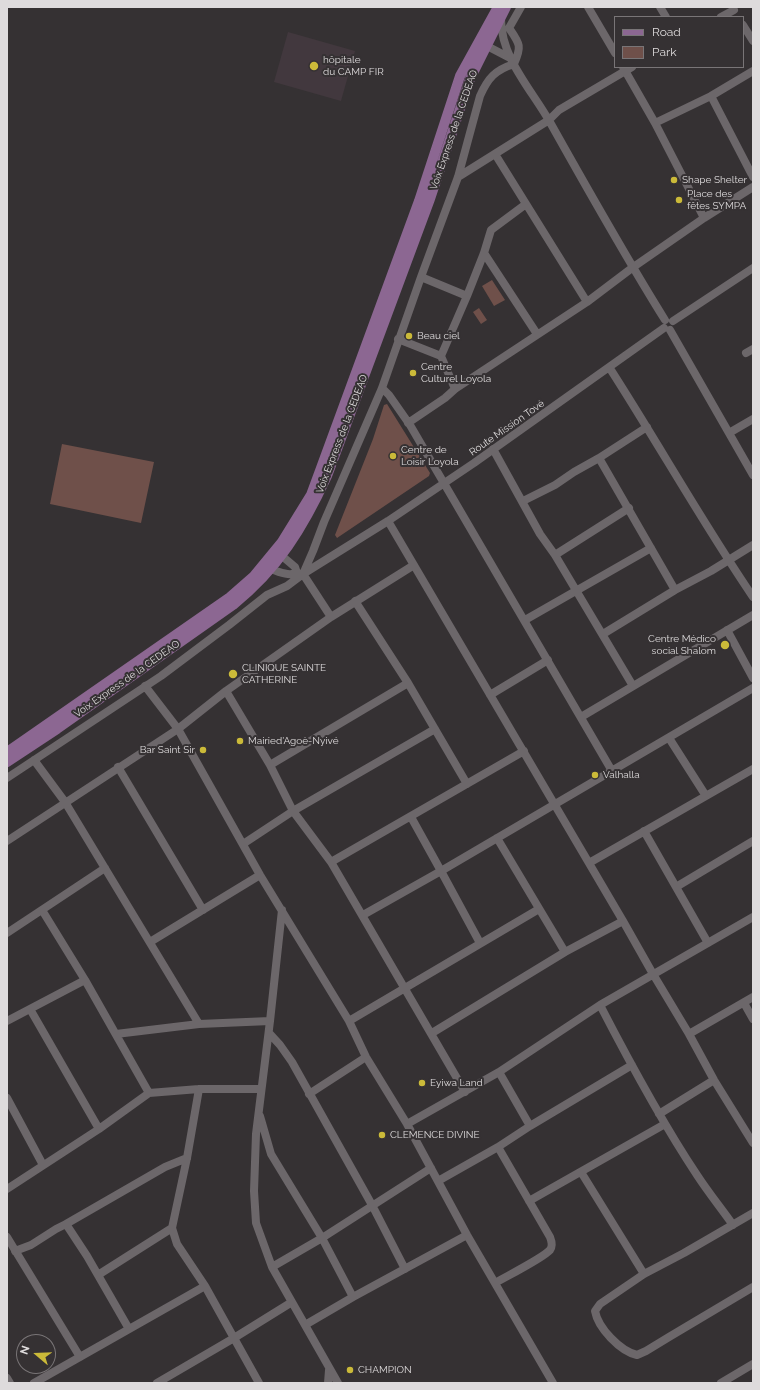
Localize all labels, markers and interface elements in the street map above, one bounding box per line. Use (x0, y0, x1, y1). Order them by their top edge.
legend (614, 16, 744, 68)
text: Road (652, 25, 681, 39)
text: Park (652, 45, 677, 59)
place label: hôpitale du CAMP FIR (323, 54, 384, 78)
marker: hôpitale du CAMP FIR (308, 60, 320, 72)
street label: Voix Express de la CEDEAO (428, 68, 480, 192)
place label: Shape Shelter (682, 174, 747, 186)
marker: Shape Shelter (669, 175, 679, 185)
place label: Place des fêtes SYMPA (687, 188, 746, 212)
marker: Place des fêtes SYMPA (674, 195, 684, 205)
place label: Beau ciel (417, 330, 460, 342)
marker: Beau ciel (404, 331, 414, 341)
place label: Centre Culturel Loyola (421, 361, 491, 384)
marker: Centre Culturel Loyola (408, 368, 418, 378)
street label: Voix Express de la CEDEAO (314, 373, 370, 495)
street label: Route Mission Tové (467, 398, 547, 458)
place label: Centre de Loisir Loyola (401, 444, 459, 468)
marker: Centre de Loisir Loyola (388, 451, 398, 461)
place label: Centre Médico social Shalom (648, 633, 716, 656)
street label: Voix Express de la CEDEAO (72, 638, 182, 720)
marker: Centre Médico social Shalom (719, 639, 731, 651)
place label: CLINIQUE SAINTE CATHERINE (242, 662, 326, 686)
marker: CLINIQUE SAINTE CATHERINE (227, 668, 239, 680)
place label: Mairied'Agoè-Nyivé (248, 735, 339, 747)
marker: Mairied'Agoè-Nyivé (235, 736, 245, 746)
place label: Bar Saint Sir (140, 744, 195, 756)
marker: Bar Saint Sir (198, 745, 208, 755)
place label: Valhalla (603, 769, 640, 781)
marker: Valhalla (590, 770, 600, 780)
place label: Eyiwa Land (430, 1077, 483, 1089)
marker: Eyiwa Land (417, 1078, 427, 1088)
place label: CLEMENCE DIVINE (390, 1129, 480, 1141)
marker: CLEMENCE DIVINE (377, 1130, 387, 1140)
north arrow (16, 1334, 56, 1374)
text: N (18, 1344, 33, 1356)
place label: CHAMPION (358, 1364, 412, 1376)
marker: CHAMPION (345, 1365, 355, 1375)

